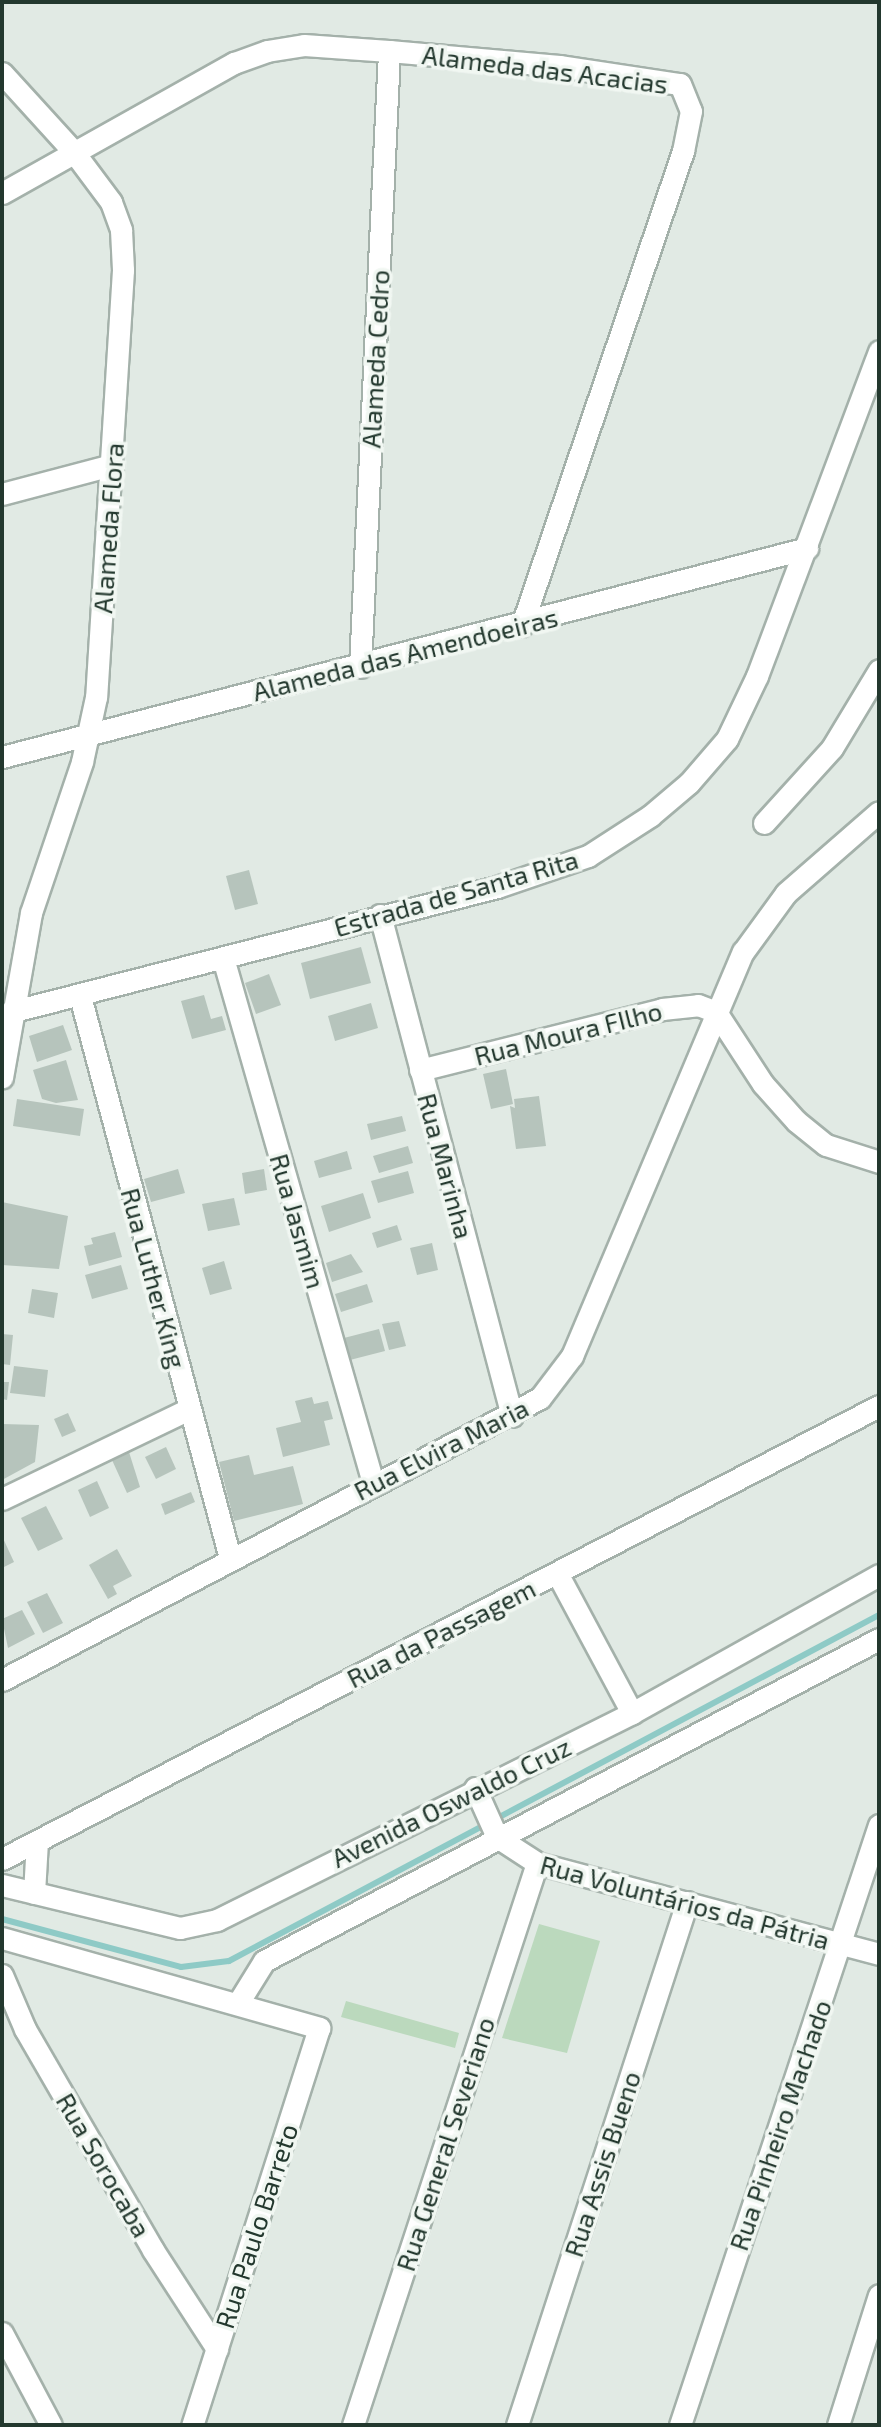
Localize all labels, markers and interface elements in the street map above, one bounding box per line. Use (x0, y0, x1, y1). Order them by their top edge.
street label: Alameda das Acacias (420, 38, 670, 100)
street label: Alameda Cedro (355, 269, 395, 449)
street label: Alameda Flora (86, 442, 130, 614)
street label: Alameda das Amendoeiras (249, 601, 561, 707)
street label: Estrada de Santa Rita (330, 843, 582, 943)
street label: Rua Moura FIlho (471, 995, 665, 1071)
street label: Rua Marinha (412, 1090, 480, 1242)
street label: Rua Jasmim (264, 1150, 332, 1292)
street label: Rua Luther King (115, 1184, 193, 1372)
street label: Rua Elvira Maria (349, 1392, 533, 1506)
street label: Rua da Passagem (342, 1572, 540, 1694)
street label: Avenida Oswaldo Cruz (326, 1730, 576, 1874)
street label: Rua Voluntários da Pátria (537, 1848, 833, 1956)
street label: Rua Pinheiro Machado (722, 1996, 838, 2254)
street label: Rua General Severiano (389, 2013, 501, 2275)
street label: Rua Assis Bueno (557, 2067, 647, 2261)
street label: Rua Sorocaba (50, 2087, 158, 2243)
street label: Rua Paulo Barreto (208, 2120, 304, 2332)

